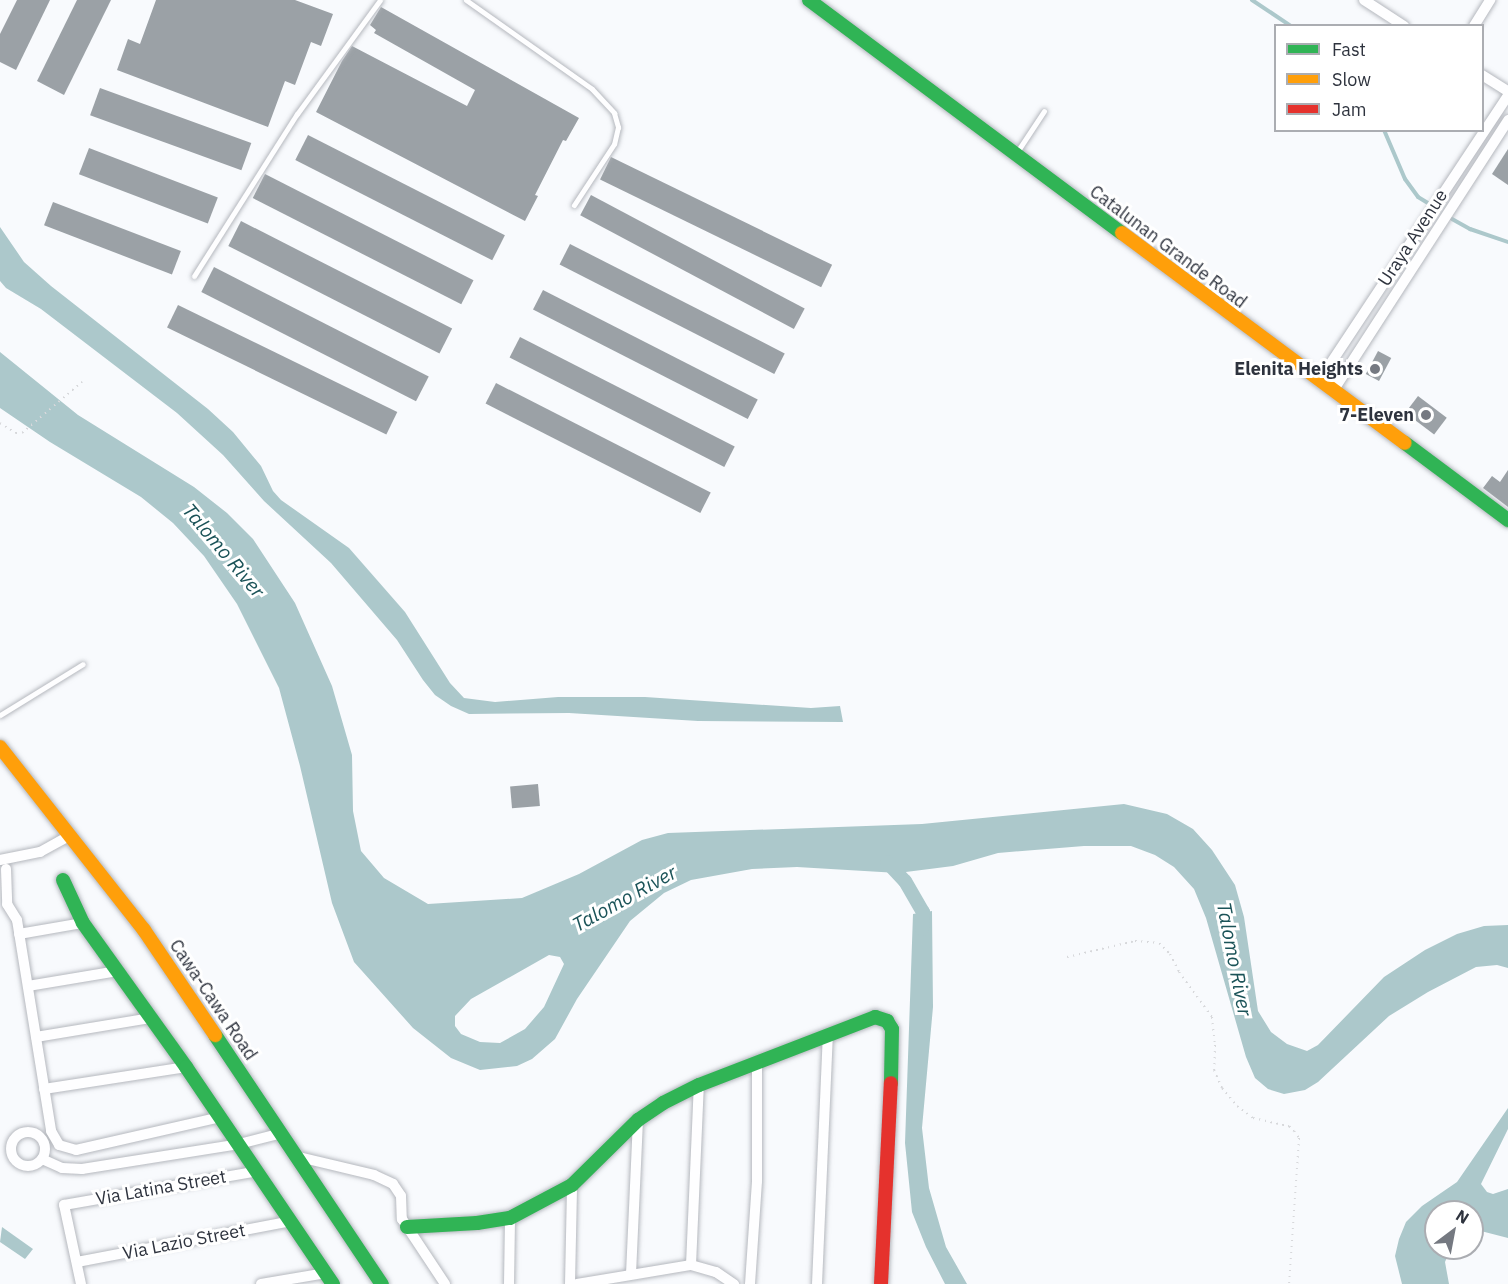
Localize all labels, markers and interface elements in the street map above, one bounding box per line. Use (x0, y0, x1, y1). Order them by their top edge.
legend (1274, 24, 1484, 132)
text: Fast (1332, 38, 1366, 61)
text: Slow (1332, 68, 1371, 91)
text: Jam (1332, 98, 1367, 121)
street label: Catalunan Grande Road (1085, 181, 1251, 313)
street label: Uraya Avenue (1374, 186, 1452, 290)
place label: Elenita Heights (1234, 358, 1363, 380)
marker: Elenita Heights (1368, 362, 1382, 376)
place label: 7-Eleven (1339, 404, 1414, 426)
marker: 7-Eleven (1419, 408, 1433, 422)
water label: Talomo River (178, 498, 270, 602)
water label: Talomo River (568, 860, 680, 936)
water label: Talomo River (1212, 900, 1258, 1018)
street label: Cawa-Cawa Road (165, 936, 261, 1064)
street label: Via Latina Street (94, 1166, 228, 1210)
north arrow (1424, 1200, 1484, 1260)
text: N (1452, 1205, 1473, 1228)
street label: Via Lazio Street (121, 1220, 247, 1264)

